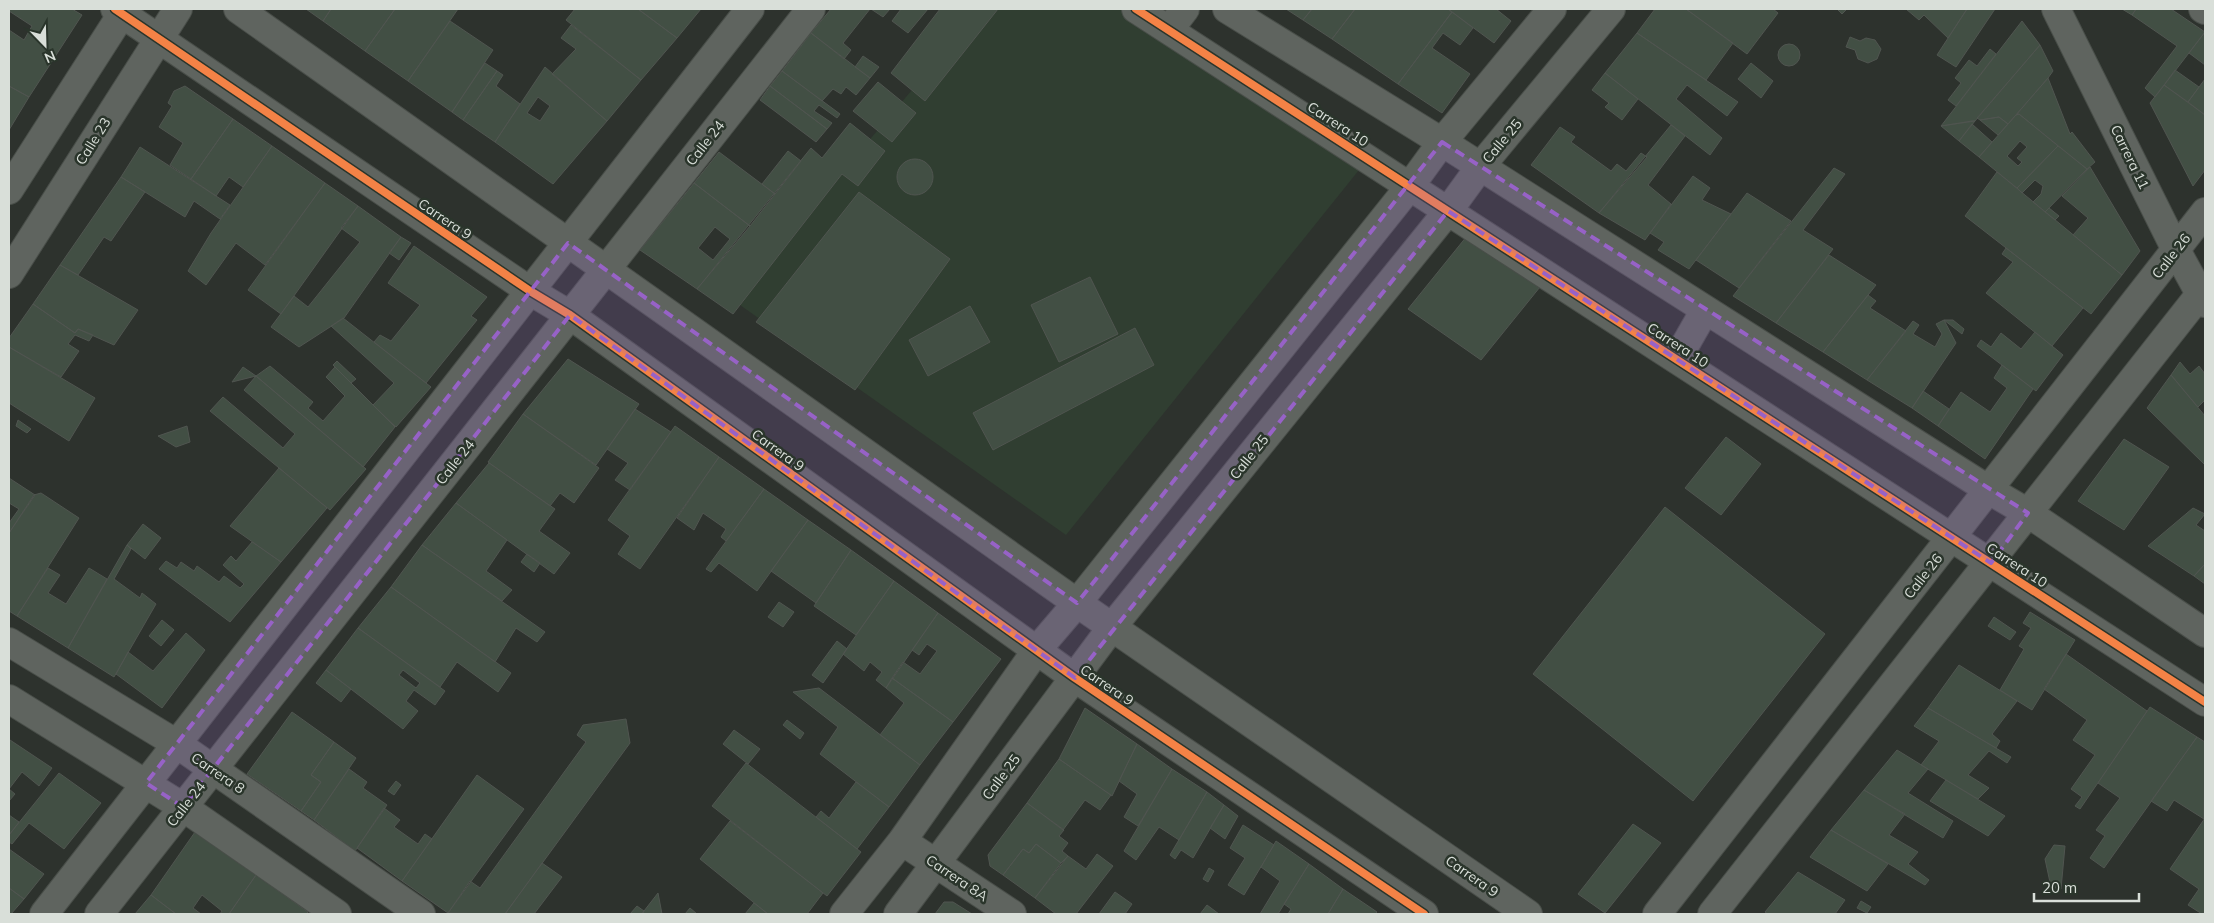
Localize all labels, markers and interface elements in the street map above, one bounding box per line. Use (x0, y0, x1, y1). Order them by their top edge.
north arrow (20, 20, 70, 70)
text: N (42, 47, 58, 67)
street label: Carrera 10 (1304, 98, 1372, 150)
street label: Calle 23 (71, 114, 115, 168)
street label: Calle 25 (1478, 115, 1526, 167)
street label: Calle 24 (682, 116, 729, 169)
street label: Carrera 11 (2107, 122, 2153, 192)
street label: Carrera 9 (415, 195, 475, 243)
street label: Calle 26 (2148, 230, 2194, 282)
street label: Carrera 10 (1644, 319, 1712, 371)
street label: Carrera 9 (748, 425, 808, 475)
street label: Calle 25 (1225, 431, 1273, 483)
street label: Calle 24 (432, 435, 479, 488)
street label: Carrera 10 (1983, 539, 2051, 591)
street label: Calle 26 (1900, 550, 1946, 602)
street label: Carrera 9 (1077, 661, 1137, 709)
street label: Carrera 8 (188, 749, 248, 797)
street label: Calle 25 (978, 751, 1024, 803)
street label: Calle 24 (163, 777, 210, 830)
street label: Carrera 8A (922, 851, 992, 906)
street label: Carrera 9 (1442, 851, 1502, 901)
scale bar (2034, 870, 2139, 902)
text: 20 m (2042, 878, 2077, 897)

